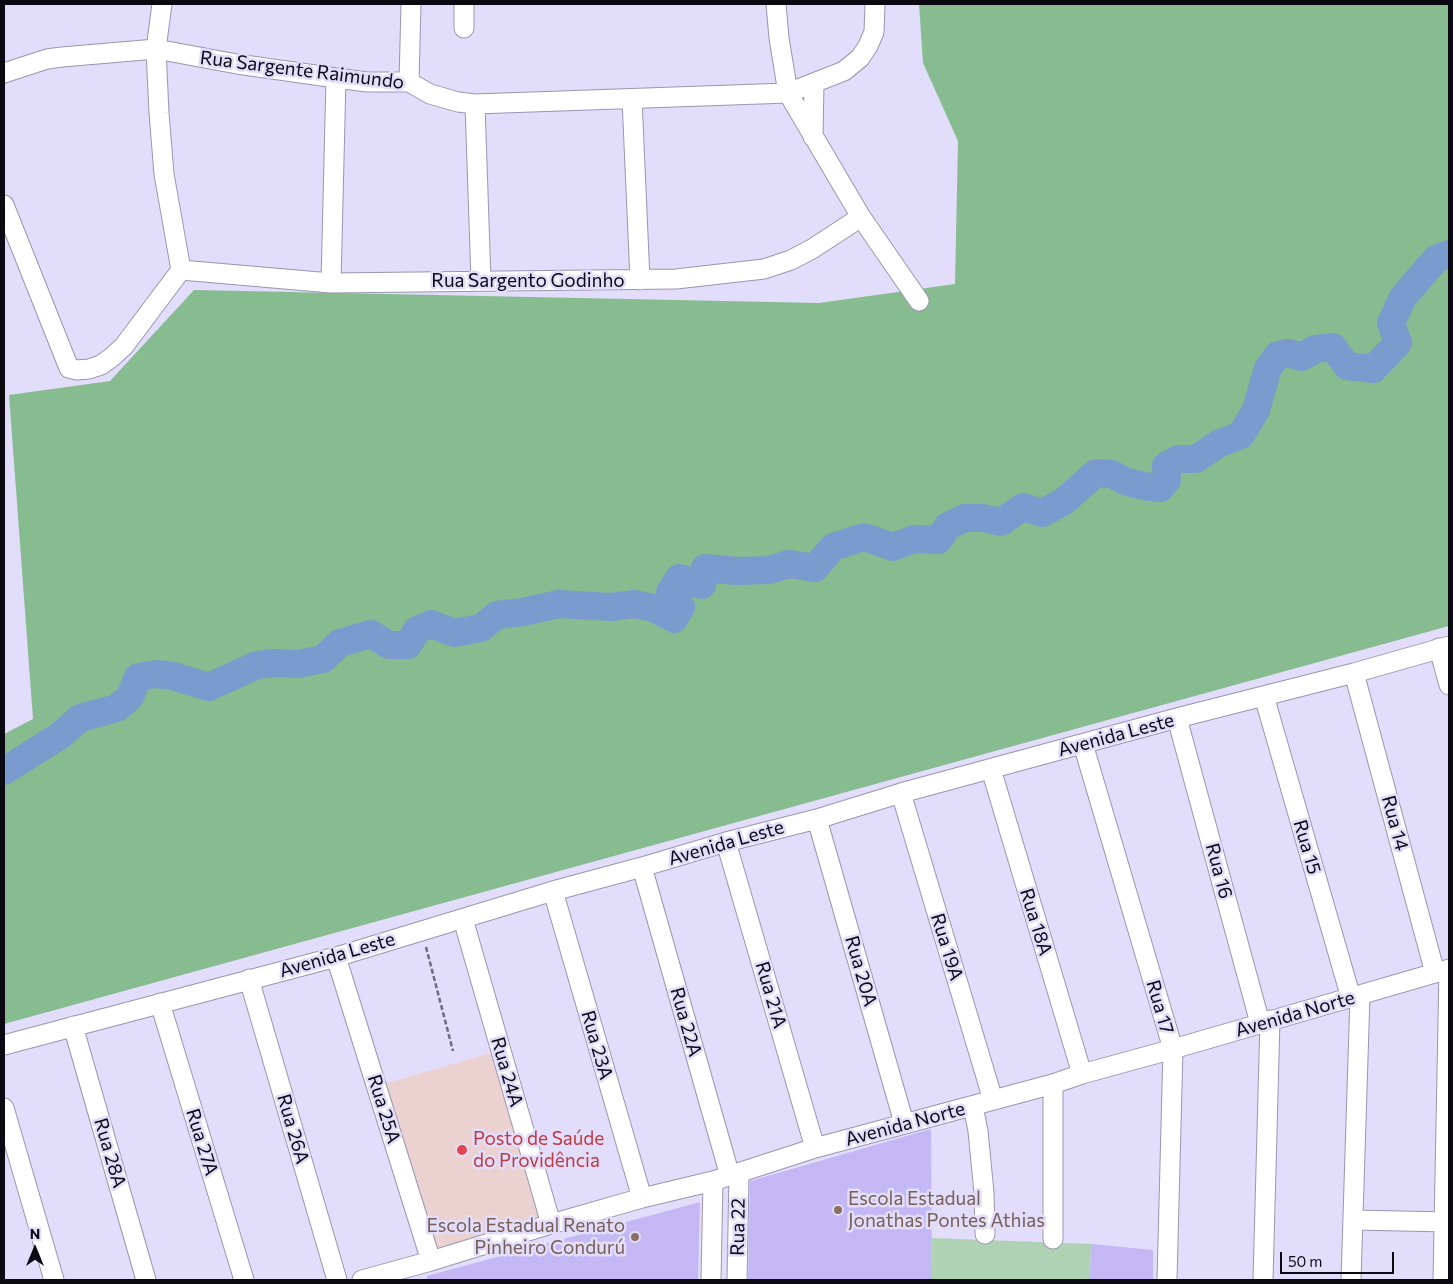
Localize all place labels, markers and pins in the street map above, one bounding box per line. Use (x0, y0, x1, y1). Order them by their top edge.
place label: Posto de Saúde do Providência (473, 1128, 604, 1172)
marker: Posto de Saúde do Providência (455, 1143, 469, 1157)
place label: Escola Estadual Jonathas Pontes Athias (848, 1188, 1045, 1232)
marker: Escola Estadual Jonathas Pontes Athias (832, 1204, 844, 1216)
place label: Escola Estadual Renato Pinheiro Condurú (426, 1215, 625, 1259)
marker: Escola Estadual Renato Pinheiro Condurú (629, 1231, 641, 1243)

